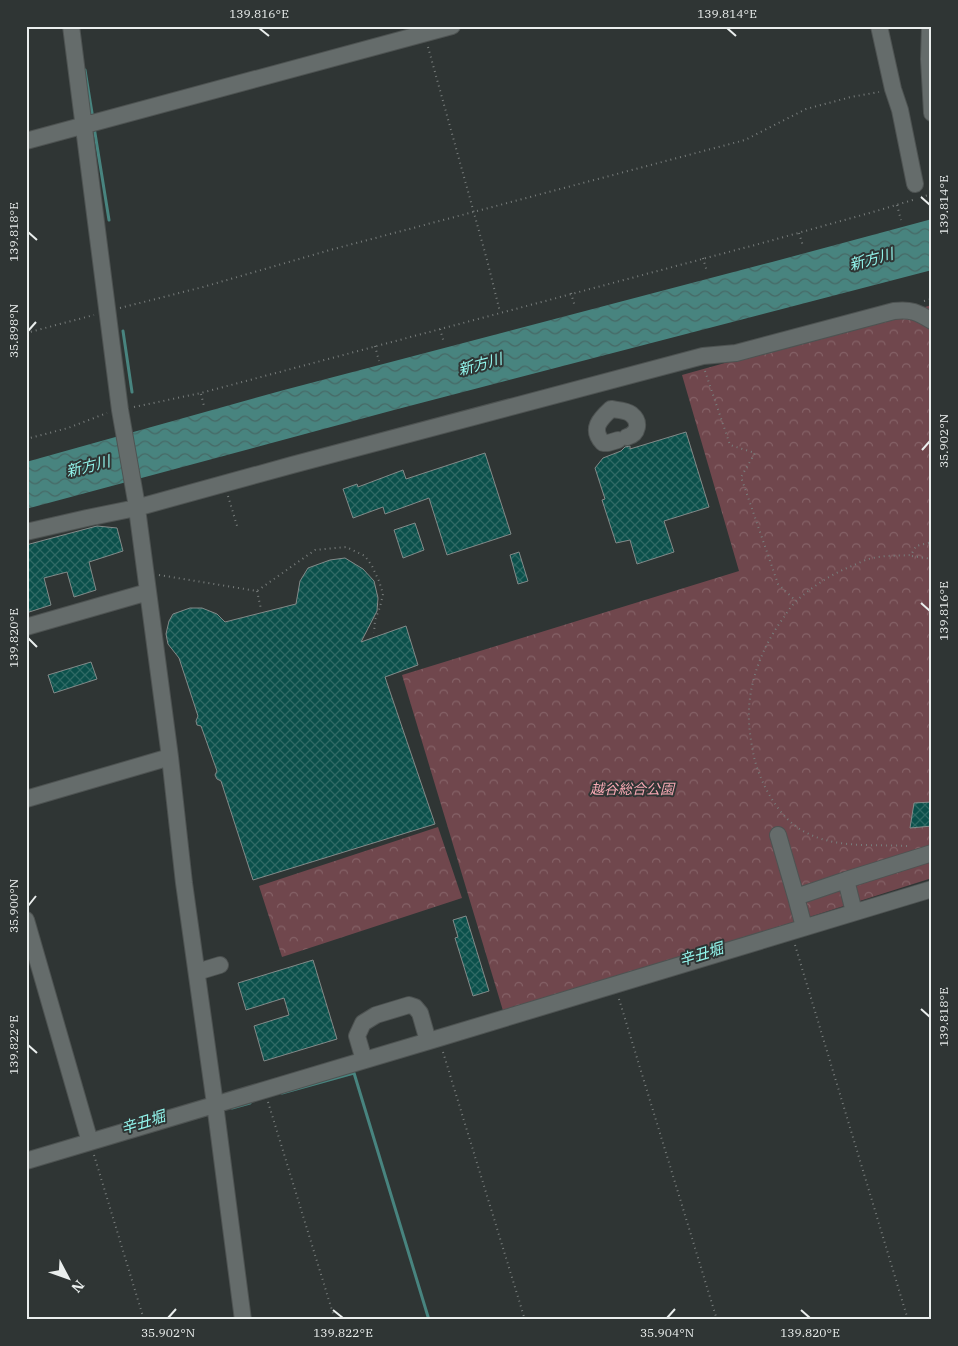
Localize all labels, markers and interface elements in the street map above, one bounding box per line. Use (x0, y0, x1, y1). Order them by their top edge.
text: 139.816°E (229, 6, 289, 21)
text: 139.814°E (697, 6, 757, 21)
text: 139.814°E (936, 175, 951, 235)
text: 139.818°E (6, 202, 21, 262)
water label: 新方川 (847, 243, 897, 274)
text: 35.898°N (6, 304, 21, 358)
water label: 新方川 (456, 348, 506, 379)
text: 35.902°N (936, 414, 951, 468)
water label: 新方川 (64, 451, 114, 481)
text: 139.816°E (936, 581, 951, 641)
text: 139.820°E (6, 608, 21, 668)
park label: 越谷総合公園 (590, 780, 676, 798)
text: 35.900°N (6, 879, 21, 933)
water label: 辛丑堀 (677, 938, 727, 970)
text: 139.818°E (936, 987, 951, 1047)
text: 139.822°E (6, 1015, 21, 1075)
water label: 辛丑堀 (119, 1106, 169, 1138)
north arrow (42, 1254, 92, 1304)
text: N (67, 1276, 88, 1297)
text: 35.902°N (141, 1325, 195, 1340)
text: 139.822°E (313, 1325, 373, 1340)
text: 35.904°N (640, 1325, 694, 1340)
text: 139.820°E (780, 1325, 840, 1340)

